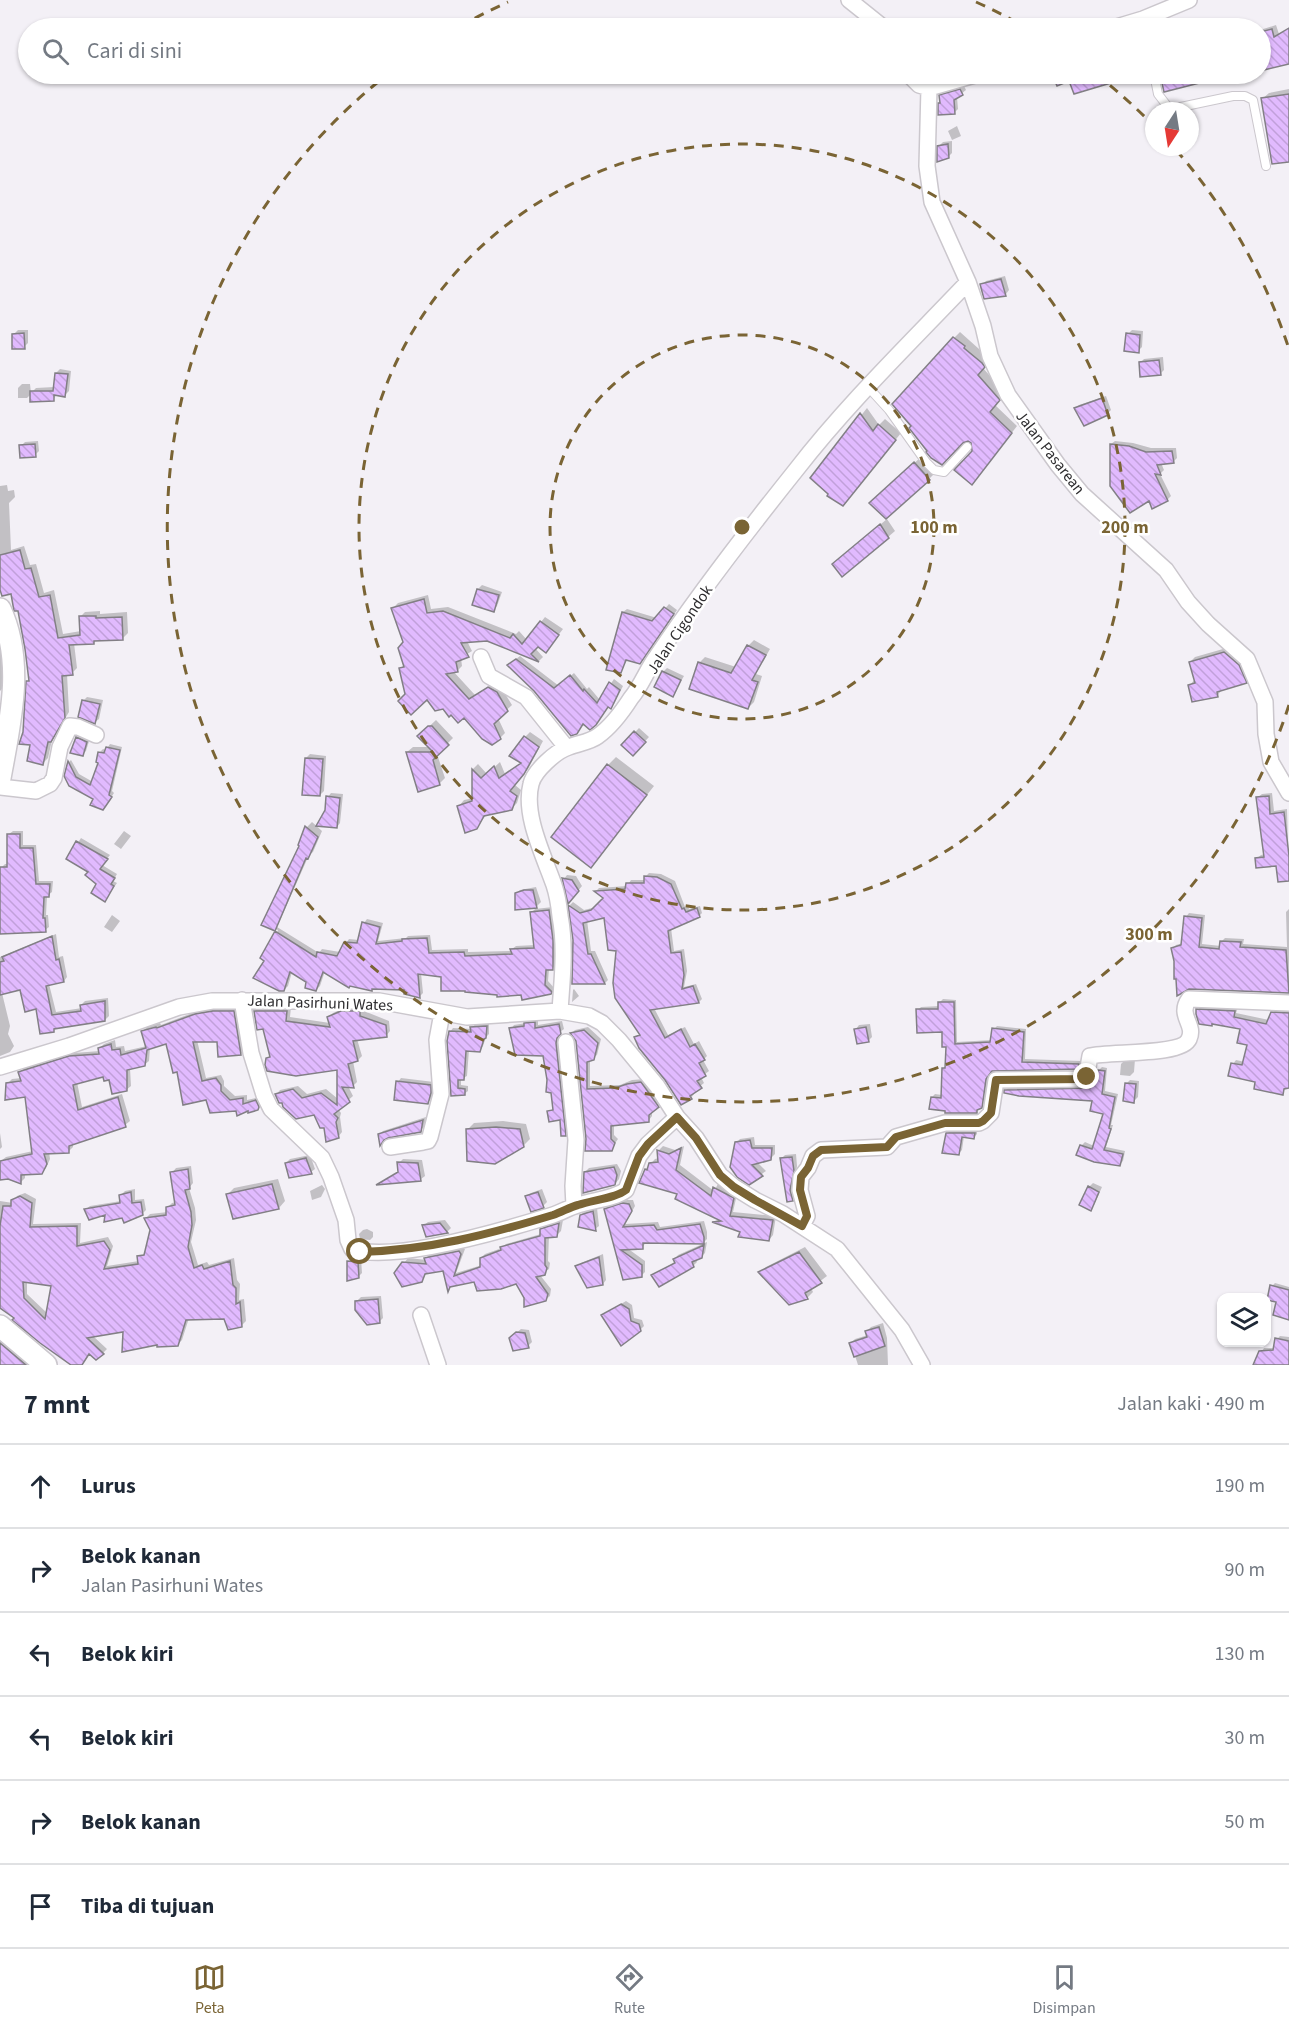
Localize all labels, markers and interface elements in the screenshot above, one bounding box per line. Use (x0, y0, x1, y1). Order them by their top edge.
search box (18, 18, 1271, 84)
icon: search (39, 35, 72, 68)
text: Cari di sini (87, 35, 182, 67)
north arrow (1145, 102, 1199, 156)
street label: Jalan Pasarean (1010, 406, 1090, 499)
text: 100 m (910, 515, 958, 540)
text: 200 m (1101, 515, 1149, 540)
centre of rings (732, 517, 752, 537)
street label: Jalan Cigondok (642, 580, 718, 679)
text: 300 m (1125, 922, 1173, 947)
street label: Jalan Pasirhuni Wates (247, 989, 393, 1017)
route end (1073, 1063, 1099, 1089)
route start (346, 1238, 372, 1264)
map controls (1217, 1293, 1271, 1347)
button: layers (1217, 1293, 1271, 1347)
text: 7 mnt (24, 1386, 90, 1423)
text: Jalan kaki · 490 m (1117, 1390, 1265, 1418)
icon: ahead (24, 1470, 57, 1503)
text: Lurus (81, 1470, 136, 1502)
text: 190 m (1215, 1472, 1265, 1500)
text: Belok kanan (81, 1540, 201, 1572)
icon: right (24, 1554, 57, 1587)
text: 90 m (1225, 1556, 1265, 1584)
text: Jalan Pasirhuni Wates (81, 1572, 263, 1600)
icon: left (24, 1638, 57, 1671)
text: Belok kiri (81, 1638, 174, 1670)
text: 130 m (1215, 1640, 1265, 1668)
icon: left (24, 1722, 57, 1755)
text: Belok kiri (81, 1722, 174, 1754)
text: 30 m (1225, 1724, 1265, 1752)
icon: right (24, 1806, 57, 1839)
text: Belok kanan (81, 1806, 201, 1838)
text: 50 m (1225, 1808, 1265, 1836)
icon: arrive (24, 1890, 57, 1923)
text: Tiba di tujuan (81, 1890, 214, 1922)
tab: Peta (193, 1961, 226, 2019)
tab: Rute (613, 1961, 646, 2019)
tab: Disimpan (1033, 1961, 1096, 2019)

